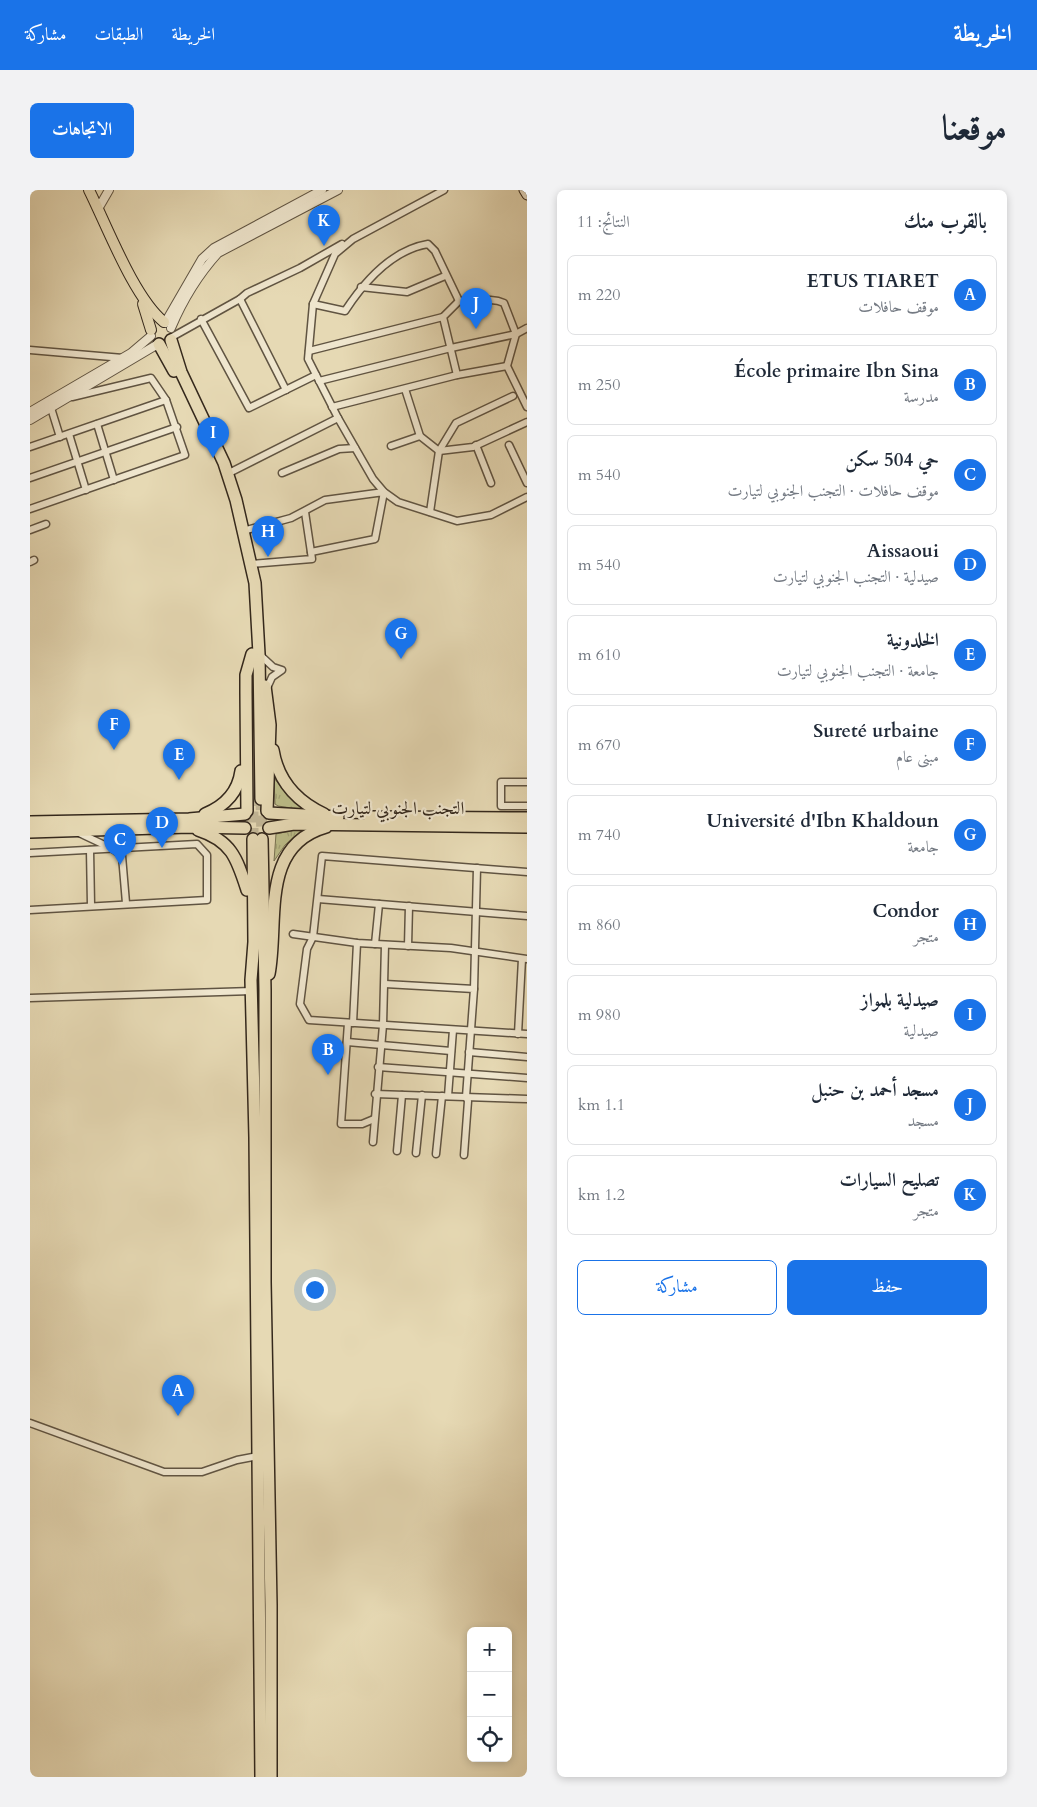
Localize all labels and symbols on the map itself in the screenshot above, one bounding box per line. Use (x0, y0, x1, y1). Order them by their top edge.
pin: K (308, 205, 340, 246)
pin: J (460, 288, 492, 329)
pin: I (197, 417, 229, 458)
pin: H (252, 516, 284, 557)
pin: G (385, 618, 417, 659)
pin: F (98, 709, 130, 750)
pin: E (163, 739, 195, 780)
street label: التجنب الجنوبي لتيارت (332, 796, 465, 823)
pin: D (146, 807, 178, 848)
pin: C (104, 824, 136, 865)
pin: B (312, 1034, 344, 1075)
your location (302, 1277, 328, 1303)
pin: A (162, 1375, 194, 1416)

